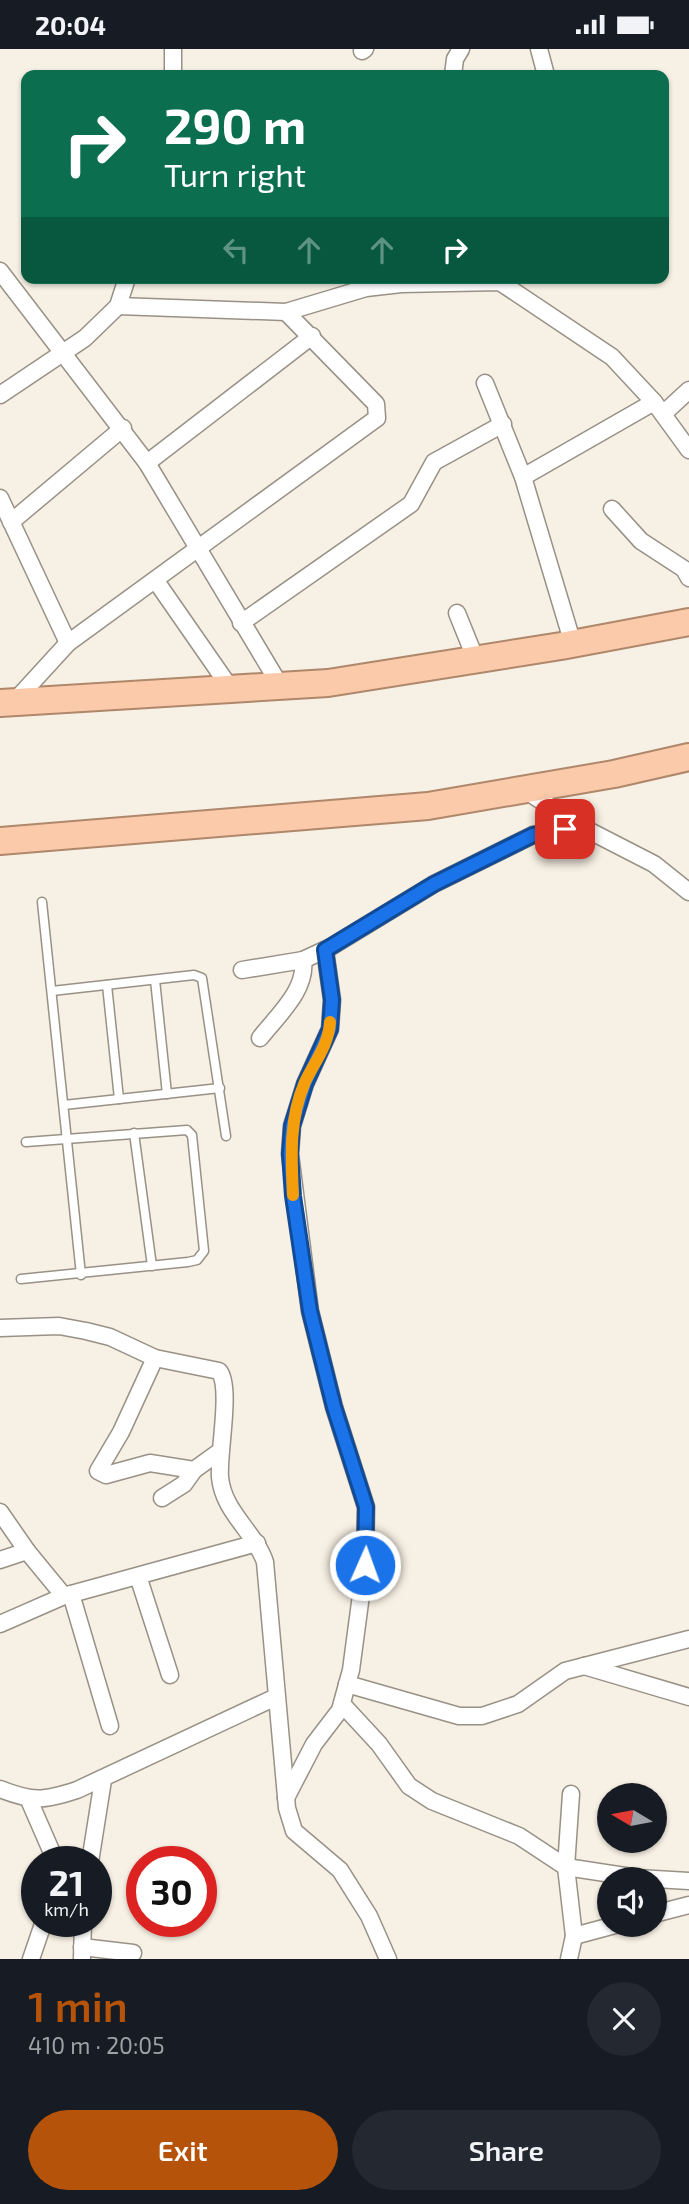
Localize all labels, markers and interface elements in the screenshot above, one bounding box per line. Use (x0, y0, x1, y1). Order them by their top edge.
text: 20:04 (35, 9, 106, 40)
text: 290 m (164, 95, 306, 154)
icon: right (49, 98, 140, 189)
text: Turn right (164, 155, 306, 193)
icon: left (217, 231, 255, 269)
icon: ahead (290, 231, 328, 269)
icon: ahead (363, 231, 401, 269)
icon: right (436, 231, 474, 269)
pin (535, 799, 595, 859)
icon: arrive (546, 810, 584, 848)
position arrow (328, 1528, 402, 1602)
north arrow (597, 1783, 667, 1853)
map controls (597, 1783, 667, 1937)
speed limit sign: 30 (126, 1846, 217, 1937)
text: 21 (49, 1861, 84, 1903)
button: sound (597, 1867, 667, 1937)
text: km/h (44, 1898, 89, 1920)
text: 1 min (28, 1980, 128, 2030)
button: close (587, 1982, 661, 2056)
text: 410 m · 20:05 (28, 2031, 165, 2059)
button: Exit (28, 2110, 338, 2190)
button: Share (352, 2110, 661, 2190)

